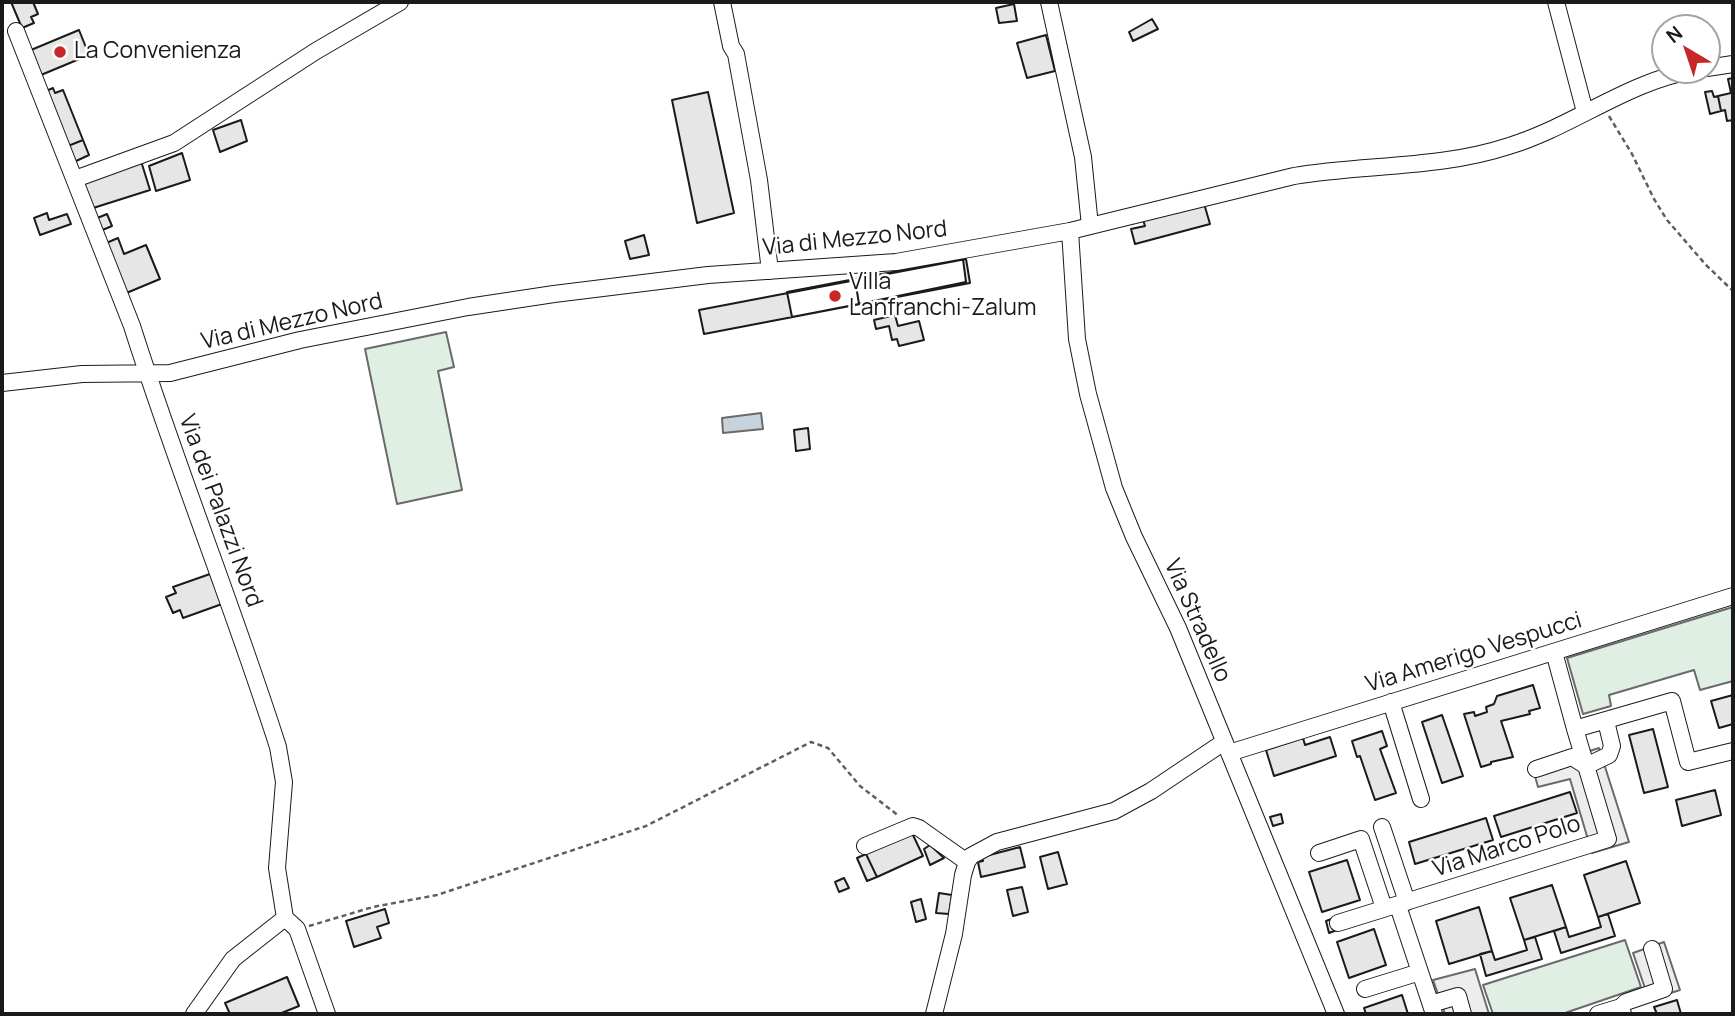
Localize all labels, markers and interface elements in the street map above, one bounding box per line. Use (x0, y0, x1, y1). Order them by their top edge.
north arrow (1651, 14, 1721, 84)
text: N (1661, 20, 1688, 49)
place label: La Convenienza (74, 38, 241, 66)
marker: La Convenienza (52, 44, 68, 60)
street label: Via di Mezzo Nord (761, 216, 949, 262)
place label: Villa Lanfranchi-Zalum (849, 269, 1036, 323)
street label: Via di Mezzo Nord (199, 288, 385, 356)
marker: Villa Lanfranchi-Zalum (827, 288, 843, 304)
street label: Via dei Palazzi Nord (172, 411, 268, 611)
street label: Via Stradello (1158, 555, 1236, 687)
street label: Via Amerigo Vespucci (1363, 607, 1585, 699)
street label: Via Marco Polo (1430, 810, 1584, 884)

